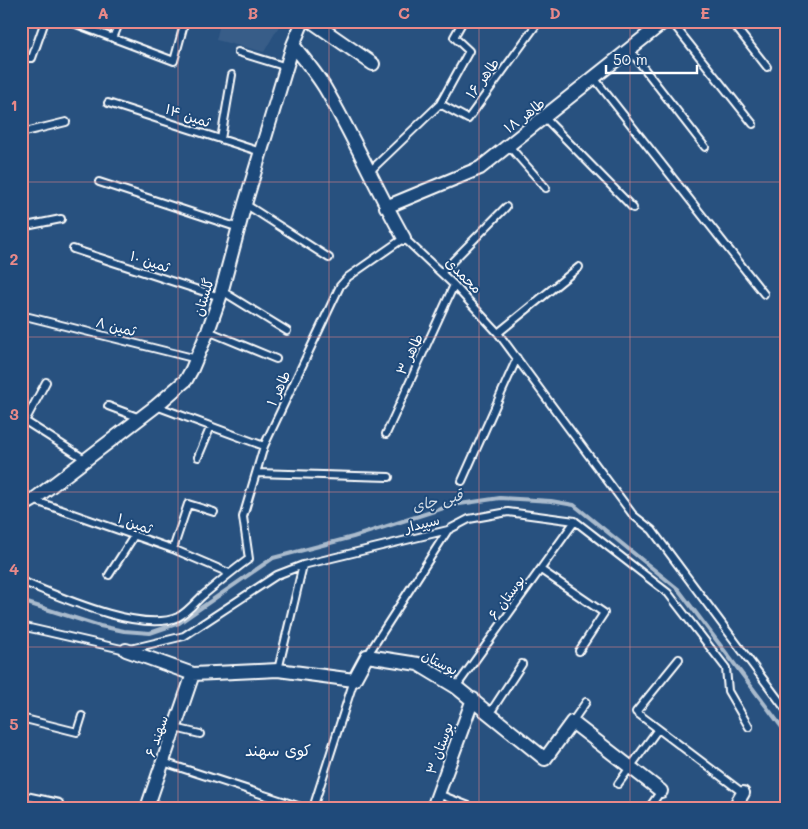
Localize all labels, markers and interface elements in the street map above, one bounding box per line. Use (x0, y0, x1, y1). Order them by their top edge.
text: A (97, 2, 109, 23)
text: B (248, 2, 258, 23)
text: C (398, 2, 410, 23)
text: D (549, 2, 561, 23)
text: E (700, 2, 710, 23)
scale bar (606, 42, 697, 74)
text: 50 m (613, 49, 648, 69)
street label: طاهر ۱۶ (461, 54, 503, 102)
street label: طاهر ۱۸ (500, 93, 548, 137)
text: 1 (10, 94, 18, 115)
street label: ثمین ۱۴ (163, 99, 214, 131)
street label: ثمین ۱۰ (128, 246, 173, 277)
text: 2 (10, 248, 19, 269)
street label: محمدی (442, 253, 486, 297)
street label: گلستان (188, 275, 218, 319)
street label: ثمین ۸ (94, 312, 139, 340)
street label: طاهر ۳ (391, 330, 427, 378)
street label: طاهر ۱ (262, 367, 294, 409)
text: 3 (9, 403, 19, 424)
water label: قبی چای (410, 484, 466, 517)
street label: ثمین ۱ (115, 508, 156, 538)
street label: سپیدار (402, 510, 442, 538)
text: 4 (9, 558, 19, 579)
street label: بوستان ۶ (483, 571, 529, 623)
street label: بوستان (419, 645, 461, 679)
street label: سهند ۶ (140, 712, 172, 760)
text: 5 (9, 713, 19, 734)
street label: بوستان ۳ (421, 719, 457, 777)
district label: کوی سهند (245, 739, 311, 761)

